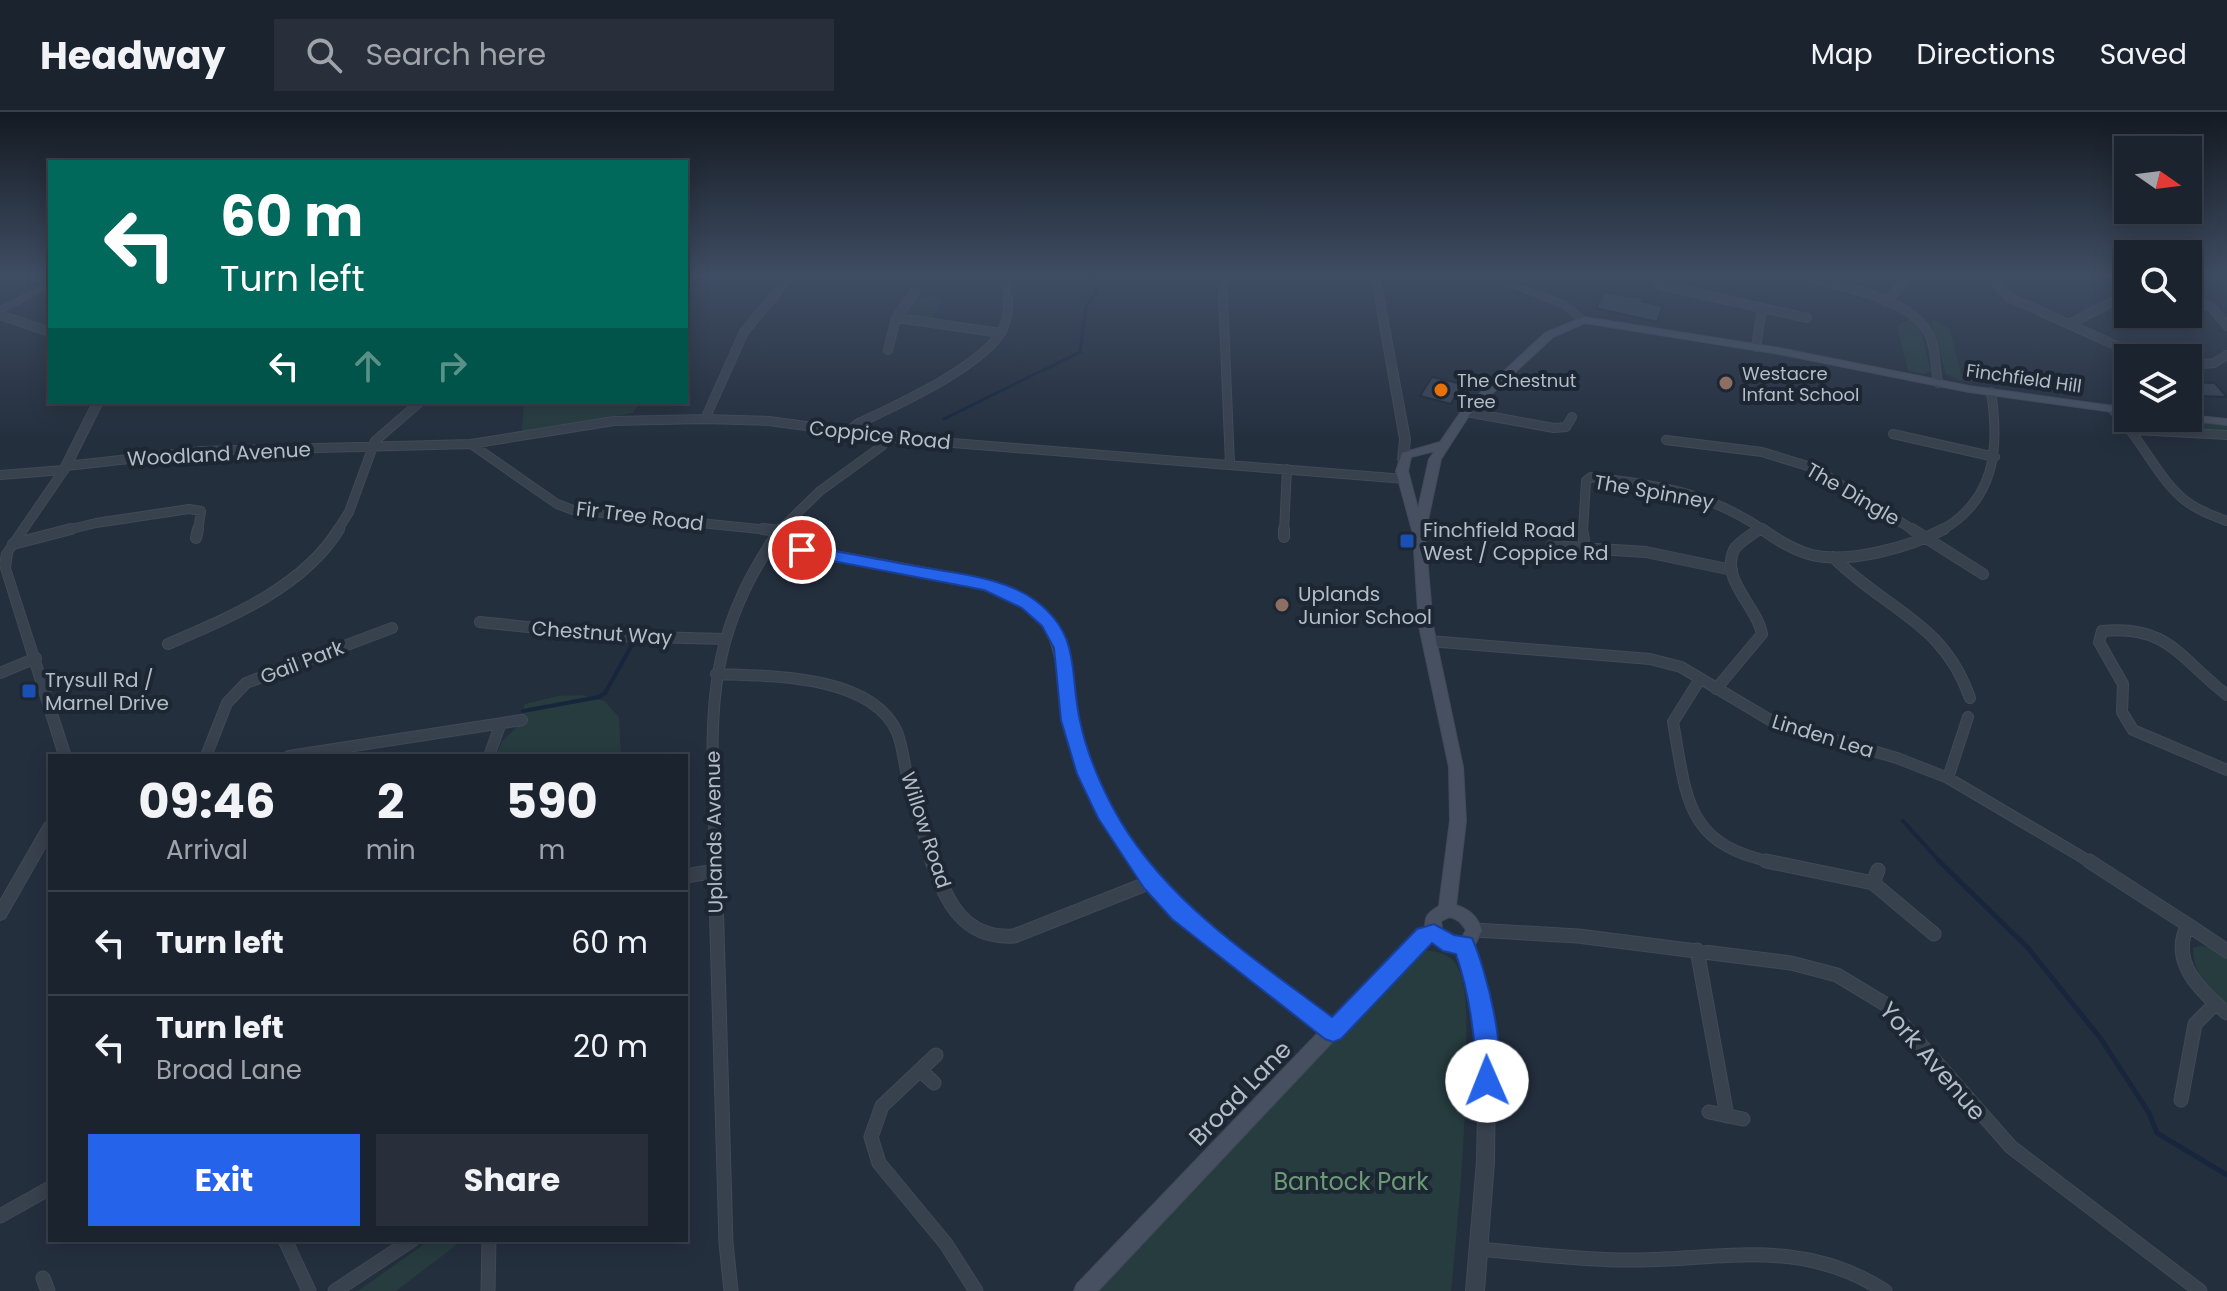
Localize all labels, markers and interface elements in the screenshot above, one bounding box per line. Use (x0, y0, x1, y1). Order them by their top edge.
search box (274, 19, 834, 91)
text: Headway (40, 29, 226, 82)
icon: search (302, 33, 346, 77)
text: Search here (366, 33, 546, 76)
text: Map (1811, 35, 1873, 74)
text: Directions (1917, 35, 2056, 74)
text: Saved (2100, 35, 2187, 74)
north arrow (2114, 136, 2202, 224)
map controls (2114, 136, 2202, 432)
text: 60 m (220, 177, 363, 256)
icon: left (88, 192, 192, 296)
button: search (2114, 240, 2202, 328)
text: Turn left (220, 253, 365, 304)
icon: left (262, 344, 306, 388)
icon: ahead (346, 344, 390, 388)
icon: right (430, 344, 474, 388)
button: layers (2114, 344, 2202, 432)
street label: Finchfield Hill (1965, 358, 2083, 398)
place label: Westacre Infant School (1742, 361, 1859, 407)
place label: The Chestnut Tree (1457, 368, 1576, 414)
marker: Westacre Infant School (1717, 374, 1735, 392)
marker: The Chestnut Tree (1432, 381, 1450, 399)
street label: Coppice Road (808, 414, 952, 456)
street label: Woodland Avenue (126, 435, 312, 473)
street label: The Dingle (1801, 456, 1905, 532)
street label: The Spinney (1592, 468, 1716, 516)
street label: Fir Tree Road (575, 494, 705, 538)
pin (768, 516, 836, 584)
place label: Finchfield Road West / Coppice Rd (1423, 516, 1609, 567)
icon: arrive (780, 528, 824, 572)
marker: Finchfield Road West / Coppice Rd (1398, 532, 1416, 550)
place label: Uplands Junior School (1298, 580, 1432, 631)
marker: Uplands Junior School (1273, 596, 1291, 614)
street label: Chestnut Way (531, 614, 673, 652)
street label: Gail Park (256, 633, 348, 691)
place label: Trysull Rd / Marnel Drive (45, 666, 169, 717)
marker: Trysull Rd / Marnel Drive (20, 682, 38, 700)
street label: Linden Lea (1769, 707, 1877, 765)
street label: Uplands Avenue (699, 750, 729, 914)
text: 09:46 (138, 768, 276, 835)
text: 2 (377, 768, 404, 835)
text: 590 (506, 768, 598, 835)
street label: Willow Road (894, 768, 958, 892)
text: Arrival (166, 832, 248, 868)
text: min (366, 832, 416, 868)
text: m (538, 832, 565, 868)
icon: left (88, 921, 132, 965)
text: Turn left (156, 921, 284, 964)
text: 60 m (571, 921, 648, 964)
street label: York Avenue (1872, 995, 1994, 1127)
text: Turn left (156, 1006, 284, 1049)
icon: left (88, 1025, 132, 1069)
text: 20 m (573, 1025, 648, 1068)
street label: Broad Lane (1181, 1033, 1299, 1153)
position arrow (1445, 1039, 1529, 1123)
text: Broad Lane (156, 1052, 302, 1088)
button: Exit (88, 1134, 360, 1226)
button: Share (376, 1134, 648, 1226)
park label: Bantock Park (1273, 1165, 1429, 1198)

